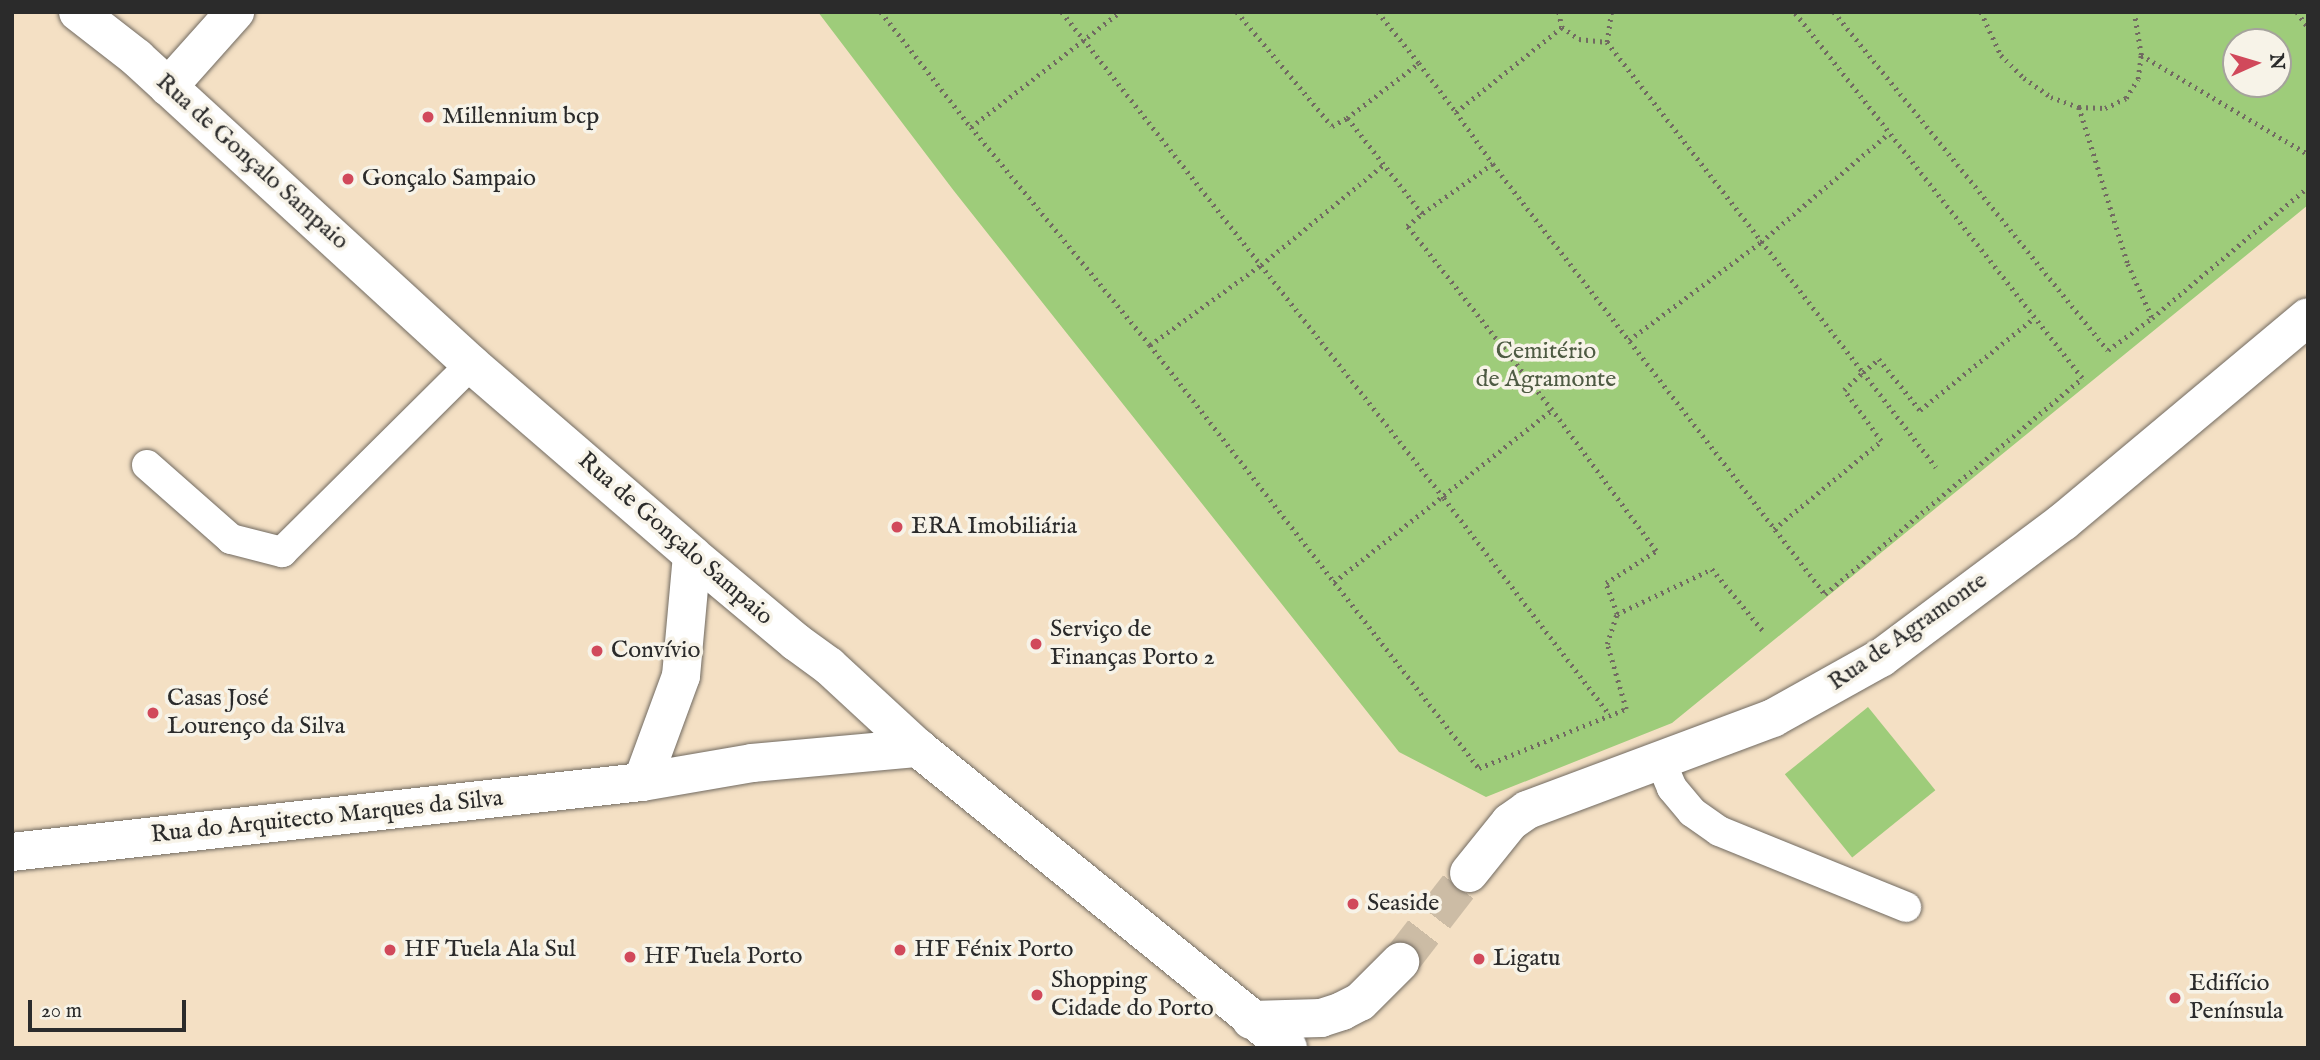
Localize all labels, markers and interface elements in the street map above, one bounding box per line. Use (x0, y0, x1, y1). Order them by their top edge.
north arrow (2222, 28, 2292, 98)
text: N (2263, 53, 2288, 71)
street label: Rua de Gonçalo Sampaio (150, 68, 354, 256)
place label: Millennium bcp (442, 103, 599, 131)
marker: Millennium bcp (420, 109, 436, 125)
place label: Gonçalo Sampaio (362, 165, 536, 193)
marker: Gonçalo Sampaio (340, 171, 356, 187)
park label: Cemitério de Agramonte (1476, 338, 1616, 394)
street label: Rua de Gonçalo Sampaio (572, 446, 778, 632)
place label: ERA Imobiliária (911, 513, 1077, 541)
marker: ERA Imobiliária (889, 519, 905, 535)
street label: Rua de Agramonte (1823, 567, 1993, 697)
place label: Serviço de Finanças Porto 2 (1050, 616, 1215, 672)
marker: Serviço de Finanças Porto 2 (1028, 636, 1044, 652)
place label: Convívio (611, 637, 700, 665)
marker: Convívio (589, 643, 605, 659)
place label: Casas José Lourenço da Silva (167, 685, 345, 741)
marker: Casas José Lourenço da Silva (145, 705, 161, 721)
street label: Rua do Arquitecto Marques da Silva (150, 784, 504, 850)
place label: Seaside (1367, 890, 1439, 918)
marker: Seaside (1345, 896, 1361, 912)
place label: HF Tuela Ala Sul (404, 936, 576, 964)
place label: HF Fénix Porto (914, 936, 1073, 964)
marker: HF Tuela Ala Sul (382, 942, 398, 958)
marker: HF Fénix Porto (892, 942, 908, 958)
place label: HF Tuela Porto (644, 943, 802, 971)
place label: Ligatu (1493, 945, 1561, 973)
marker: HF Tuela Porto (622, 949, 638, 965)
marker: Ligatu (1471, 951, 1487, 967)
place label: Shopping Cidade do Porto (1051, 967, 1214, 1023)
place label: Edifício Península (2189, 970, 2283, 1026)
scale bar (32, 986, 189, 1030)
marker: Shopping Cidade do Porto (1029, 987, 1045, 1003)
marker: Edifício Península (2167, 990, 2183, 1006)
text: 20 m (41, 998, 82, 1025)

